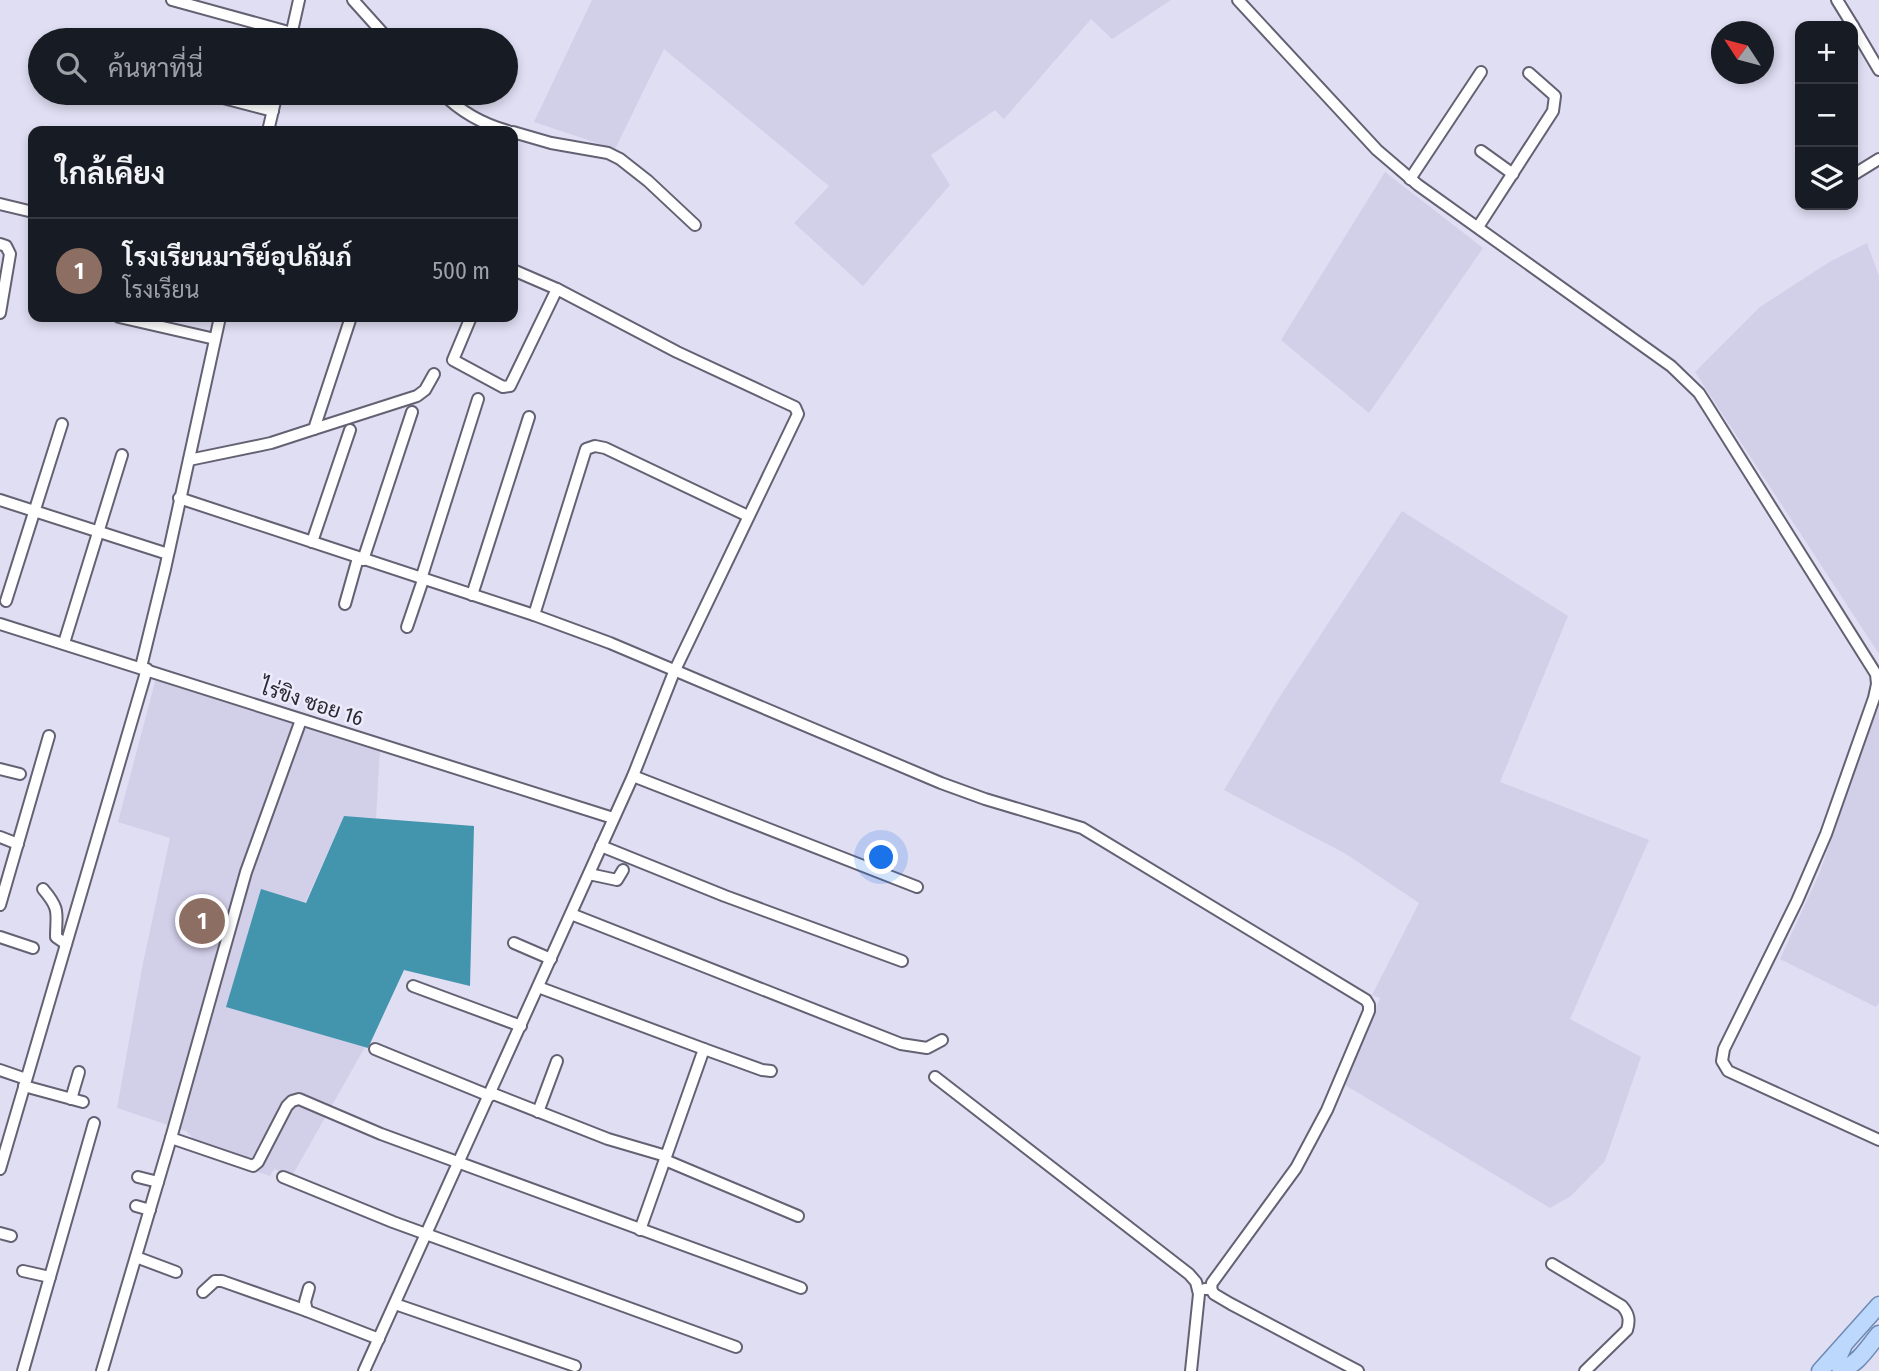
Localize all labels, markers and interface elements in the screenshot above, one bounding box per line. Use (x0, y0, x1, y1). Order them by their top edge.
north arrow (1711, 21, 1774, 84)
map controls (1795, 21, 1858, 210)
button: + (1795, 21, 1858, 84)
search box (28, 28, 518, 105)
icon: search (52, 48, 90, 86)
text: ค้นหาที่นี่ (108, 53, 203, 84)
button: − (1795, 84, 1858, 147)
button: layers (1795, 147, 1858, 210)
text: ใกล้เคียง (56, 156, 165, 192)
text: โรงเรียนมารีย์อุปถัมภ์ (123, 242, 352, 273)
text: 1 (74, 257, 84, 285)
text: 500 m (432, 257, 490, 285)
text: โรงเรียน (123, 276, 199, 304)
street label: ไร่ขิง ซอย 16 (256, 674, 366, 732)
your location (864, 840, 898, 874)
pin: 1 (179, 895, 225, 947)

